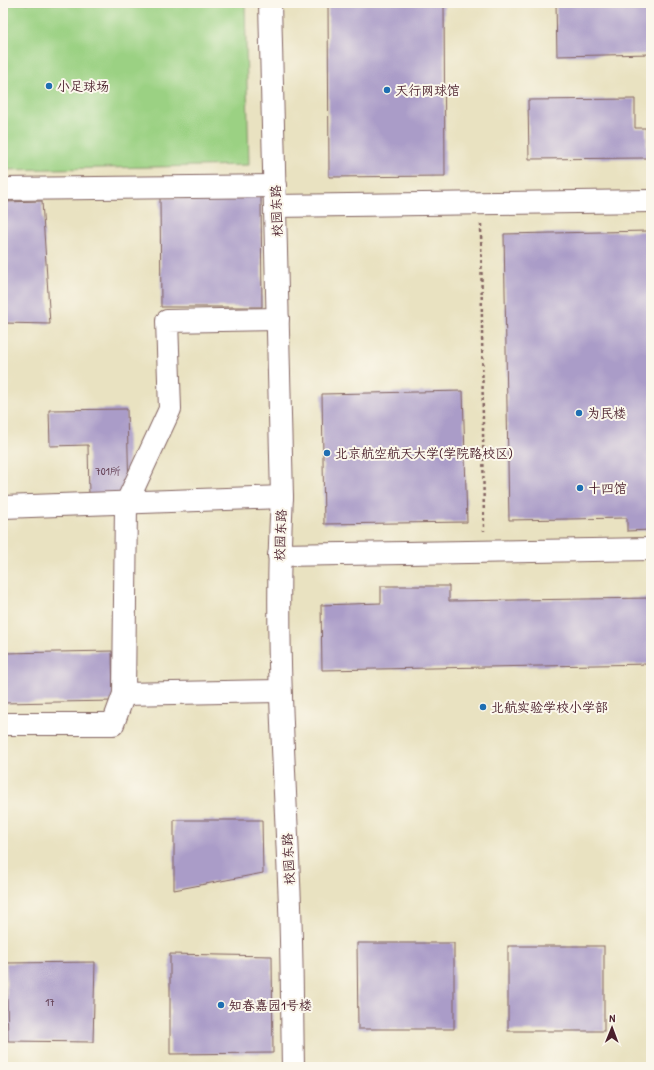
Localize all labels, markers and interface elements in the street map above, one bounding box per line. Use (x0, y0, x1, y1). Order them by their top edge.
place label: 小足球场 (57, 77, 109, 95)
marker: 小足球场 (44, 81, 54, 91)
place label: 天行网球馆 (395, 81, 460, 99)
marker: 天行网球馆 (382, 85, 392, 95)
street label: 校园东路 (266, 185, 286, 237)
place label: 为民楼 (587, 404, 626, 422)
marker: 为民楼 (574, 408, 584, 418)
place label: 北京航空航天大学(学院路校区) (335, 444, 513, 462)
marker: 北京航空航天大学(学院路校区) (322, 448, 332, 458)
house number: 701所 (95, 464, 121, 478)
place label: 十四馆 (588, 479, 627, 497)
marker: 十四馆 (575, 483, 585, 493)
street label: 校园东路 (270, 509, 290, 561)
place label: 北航实验学校小学部 (491, 698, 608, 716)
marker: 北航实验学校小学部 (478, 702, 488, 712)
street label: 校园东路 (278, 833, 298, 885)
house number: 17 (45, 995, 55, 1009)
place label: 知春嘉园1号楼 (229, 996, 312, 1014)
marker: 知春嘉园1号楼 (216, 1000, 226, 1010)
north arrow (592, 1008, 632, 1048)
text: N (609, 1011, 615, 1025)

